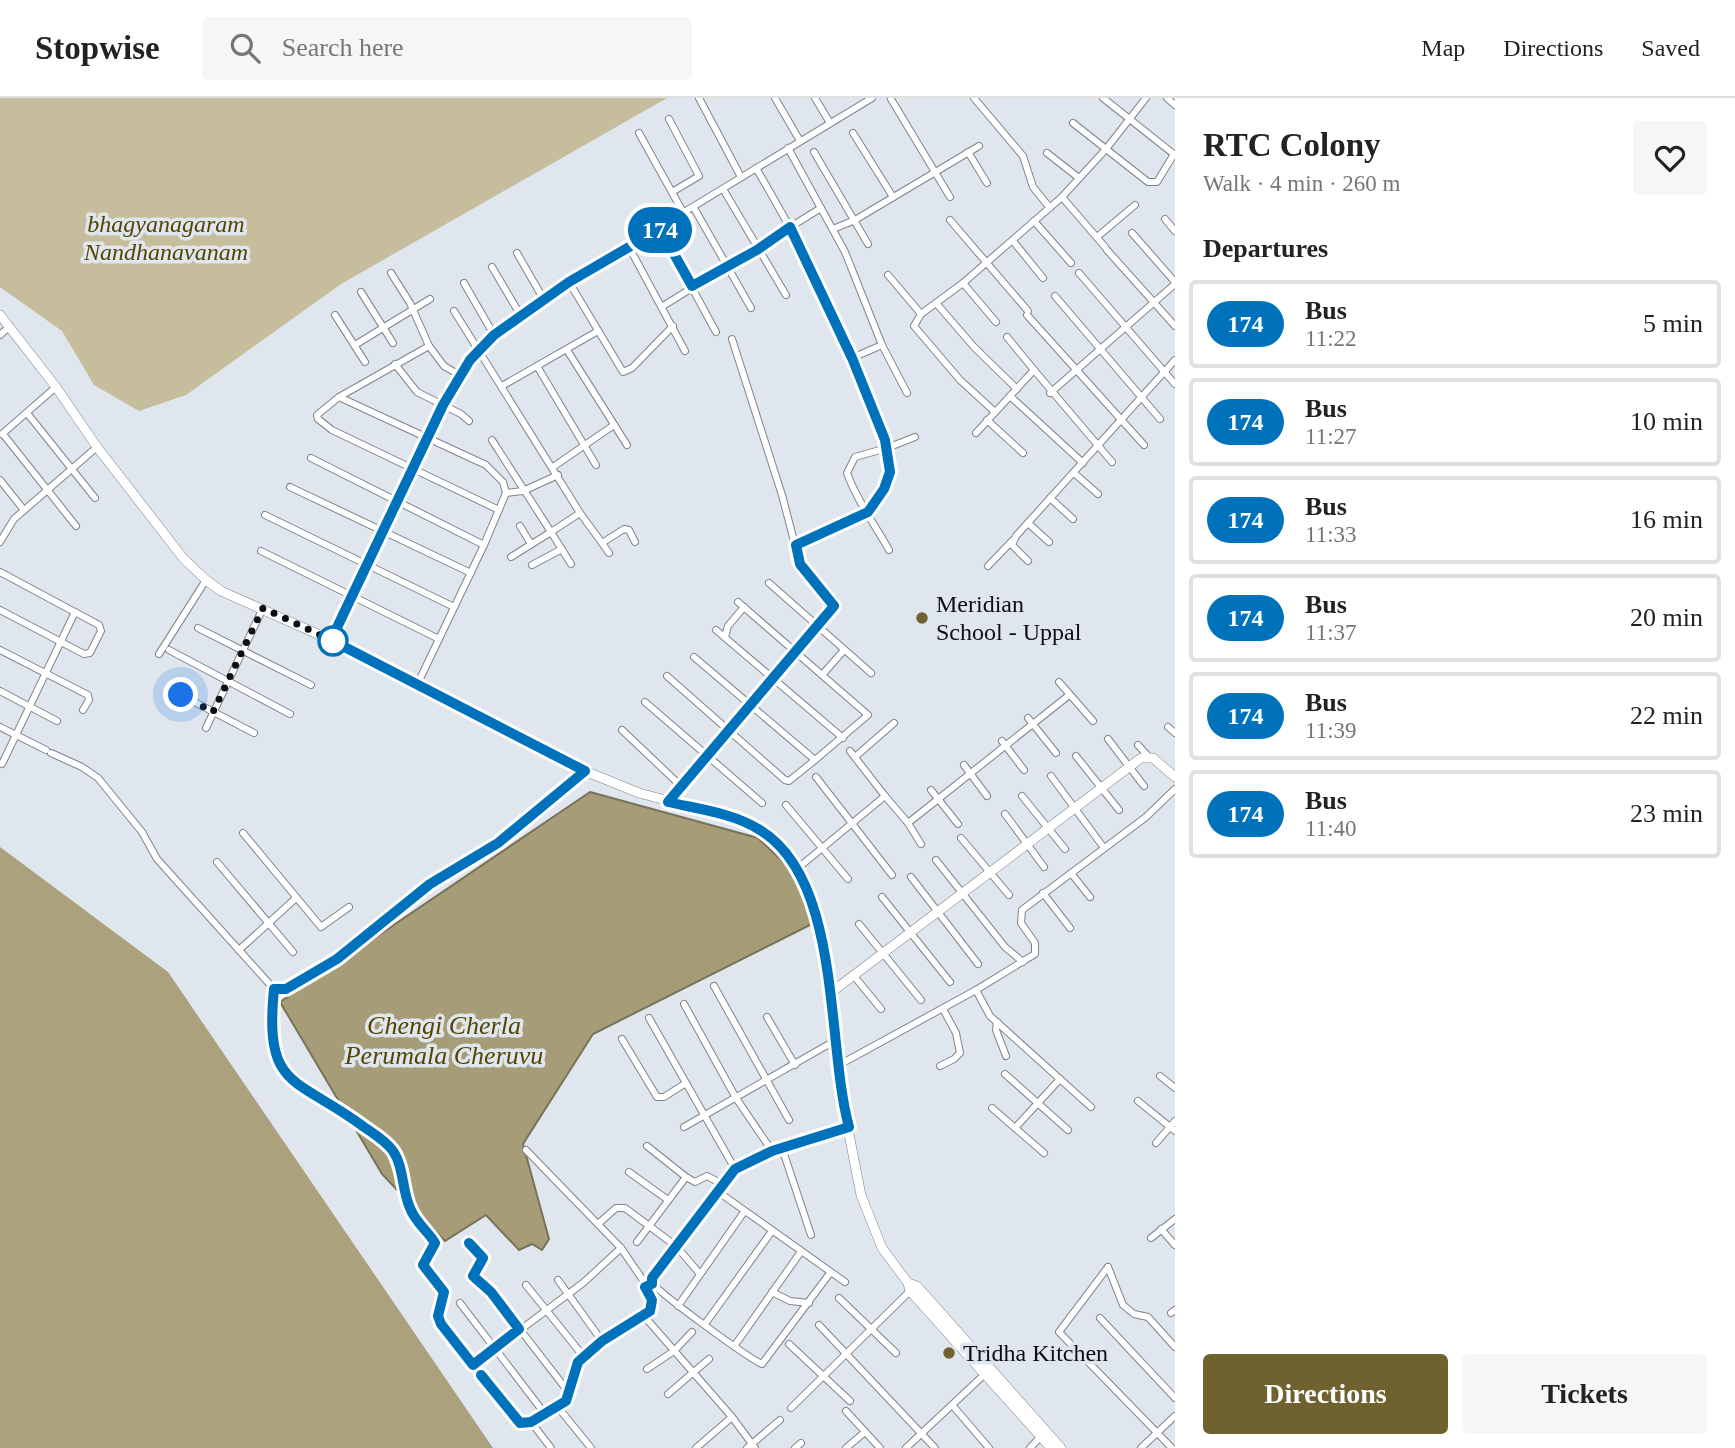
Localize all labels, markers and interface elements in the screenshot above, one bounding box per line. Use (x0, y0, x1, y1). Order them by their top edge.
search box (202, 17, 692, 80)
icon: search (226, 29, 264, 67)
text: Stopwise (35, 30, 160, 66)
text: Search here (282, 33, 404, 62)
text: Map (1421, 35, 1465, 61)
text: Directions (1503, 35, 1603, 61)
text: Saved (1641, 35, 1700, 61)
button: heart (1633, 121, 1707, 195)
text: RTC Colony (1203, 127, 1381, 163)
text: Walk · 4 min · 260 m (1203, 171, 1400, 196)
line badge: 174 (620, 207, 700, 253)
park label: bhagyanagaram Nandhanavanam (83, 211, 248, 265)
text: 174 (642, 217, 678, 243)
text: Departures (1203, 234, 1328, 263)
text: Bus (1305, 296, 1347, 325)
text: 5 min (1643, 309, 1703, 338)
text: 174 (1228, 311, 1264, 337)
text: 11:22 (1305, 326, 1357, 351)
text: Bus (1305, 394, 1347, 423)
text: 10 min (1630, 407, 1703, 436)
text: 174 (1228, 409, 1264, 435)
text: 11:27 (1305, 424, 1357, 449)
text: Bus (1305, 492, 1347, 521)
text: 16 min (1630, 505, 1703, 534)
text: 174 (1228, 507, 1264, 533)
text: 11:33 (1305, 522, 1357, 547)
text: Bus (1305, 590, 1347, 619)
place label: Meridian School - Uppal (936, 591, 1082, 645)
text: 20 min (1630, 603, 1703, 632)
text: 174 (1228, 605, 1264, 631)
marker: Meridian School - Uppal (914, 610, 930, 626)
text: 11:37 (1305, 620, 1357, 645)
unlabelled marker (318, 626, 348, 656)
your location (163, 677, 198, 712)
text: Bus (1305, 688, 1347, 717)
text: 22 min (1630, 701, 1703, 730)
text: 174 (1228, 703, 1264, 729)
text: 11:39 (1305, 718, 1357, 743)
text: Bus (1305, 786, 1347, 815)
text: 23 min (1630, 799, 1703, 828)
text: 174 (1228, 801, 1264, 827)
text: 11:40 (1305, 816, 1357, 841)
water label: Chengi Cherla Perumala Cheruvu (344, 1011, 543, 1070)
place label: Tridha Kitchen (963, 1340, 1108, 1366)
marker: Tridha Kitchen (941, 1345, 957, 1361)
button: Directions (1203, 1354, 1448, 1434)
button: Tickets (1462, 1354, 1707, 1434)

